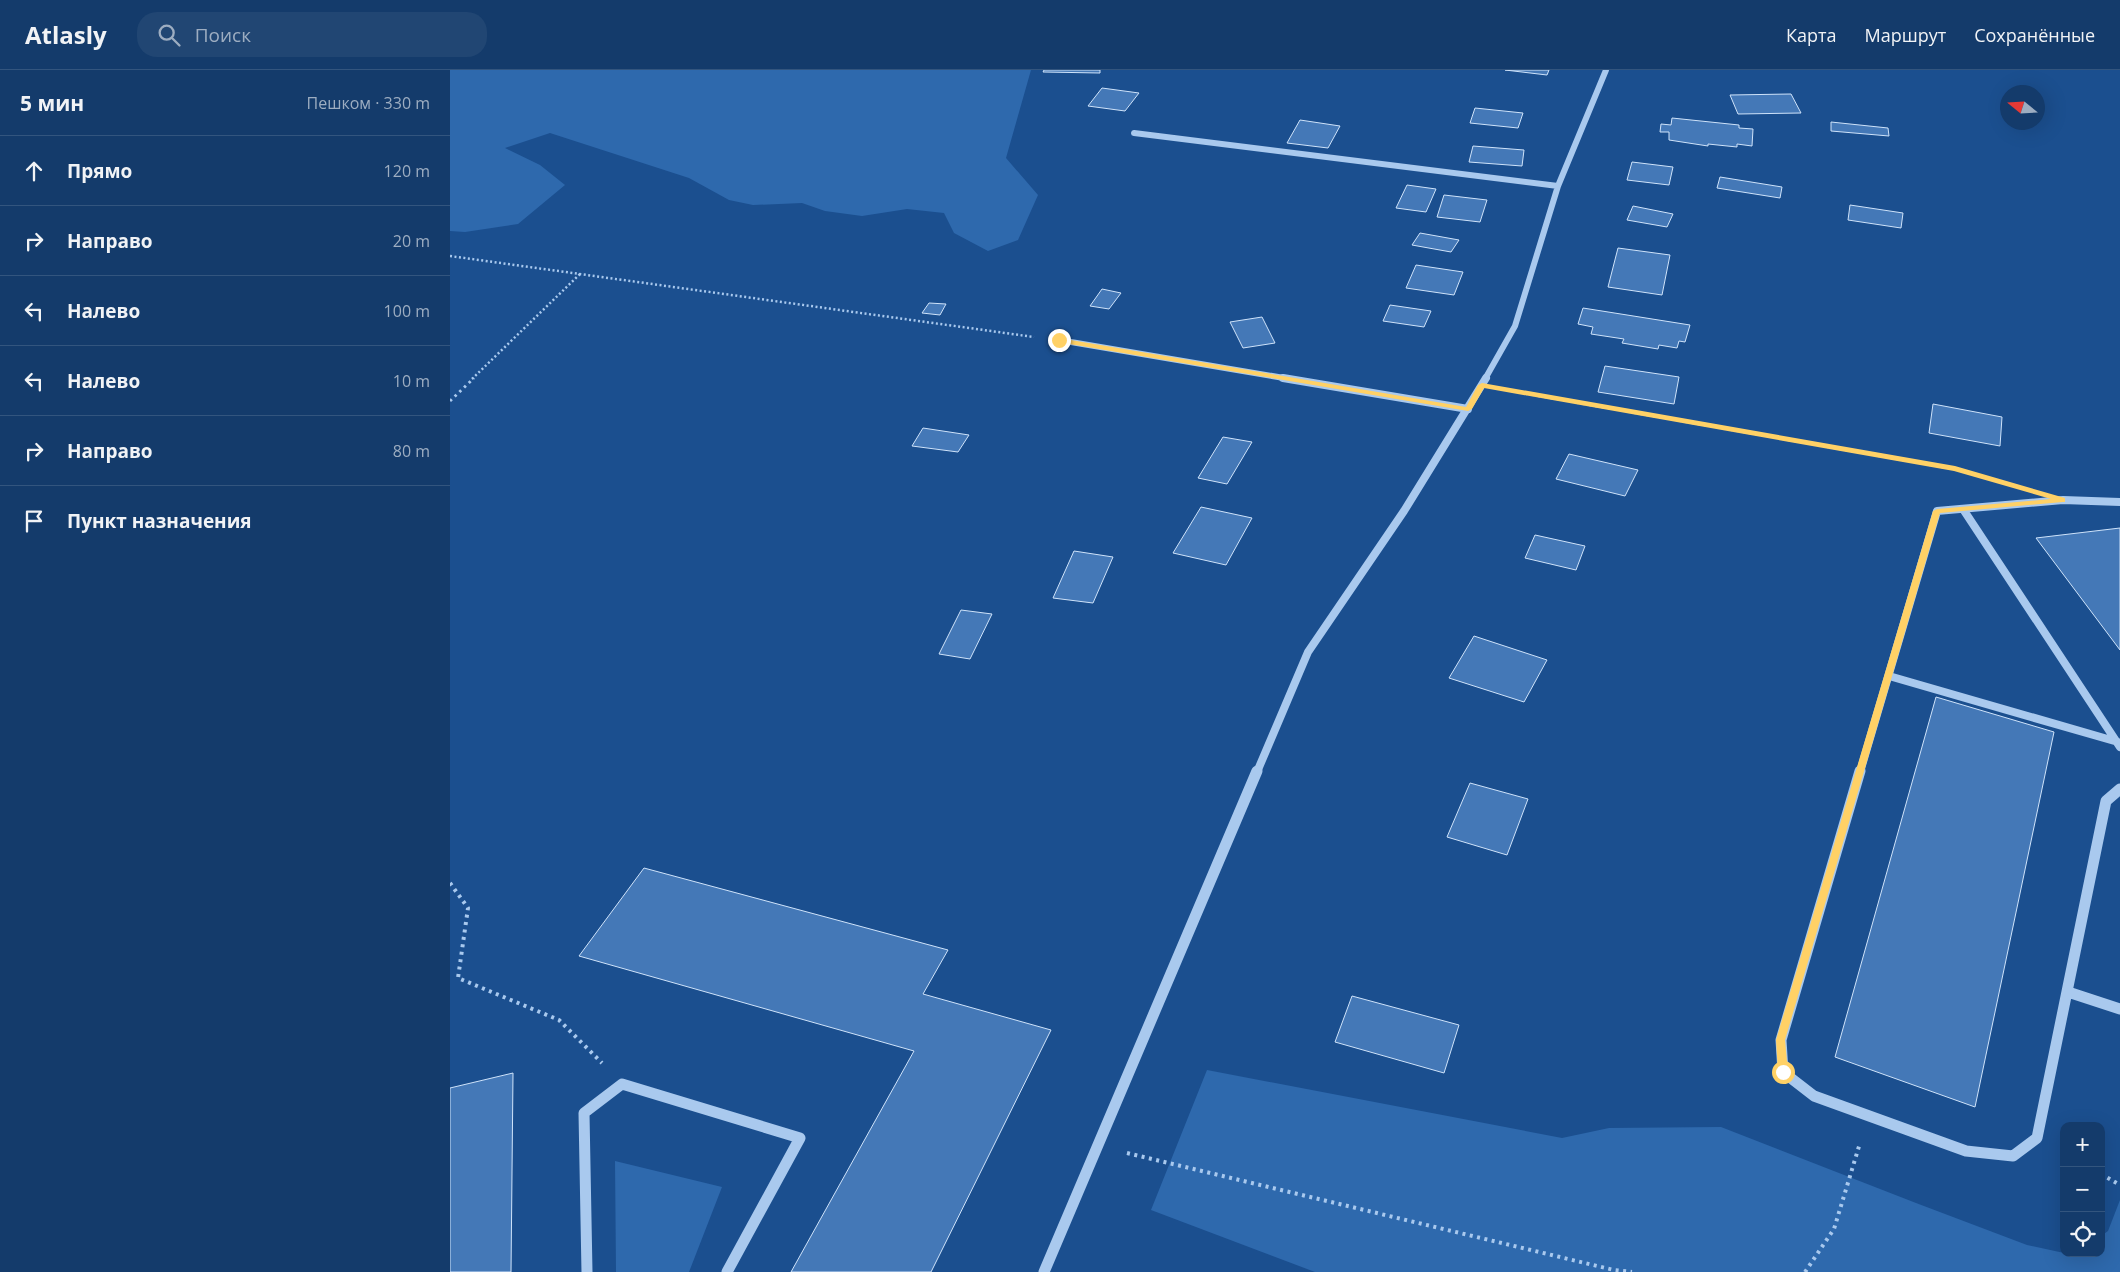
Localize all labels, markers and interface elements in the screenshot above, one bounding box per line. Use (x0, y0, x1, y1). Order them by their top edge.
search box (137, 12, 487, 57)
text: Atlasly (25, 18, 107, 51)
icon: search (155, 21, 183, 49)
text: Поиск (195, 22, 251, 48)
text: Карта (1786, 23, 1836, 47)
text: Маршрут (1864, 23, 1946, 47)
text: Сохранённые (1974, 23, 2095, 47)
north arrow (2000, 85, 2045, 130)
text: 5 мин (20, 89, 84, 117)
text: Пешком · 330 m (307, 92, 430, 114)
icon: ahead (20, 157, 48, 185)
text: Прямо (67, 158, 132, 184)
text: 120 m (384, 160, 430, 182)
icon: right (20, 227, 48, 255)
text: Направо (67, 228, 153, 254)
text: 20 m (393, 230, 430, 252)
icon: left (20, 297, 48, 325)
text: Налево (67, 298, 140, 324)
text: 100 m (384, 300, 430, 322)
route end (1048, 329, 1071, 352)
icon: left (20, 367, 48, 395)
text: Налево (67, 368, 140, 394)
text: 10 m (393, 370, 430, 392)
icon: right (20, 437, 48, 465)
text: Направо (67, 438, 153, 464)
text: 80 m (393, 440, 430, 462)
icon: arrive (20, 507, 48, 535)
text: Пункт назначения (67, 508, 252, 534)
route start (1772, 1061, 1795, 1084)
map controls (2060, 1122, 2105, 1257)
button: + (2060, 1122, 2105, 1167)
button: − (2060, 1167, 2105, 1212)
button: locate (2060, 1212, 2105, 1257)

